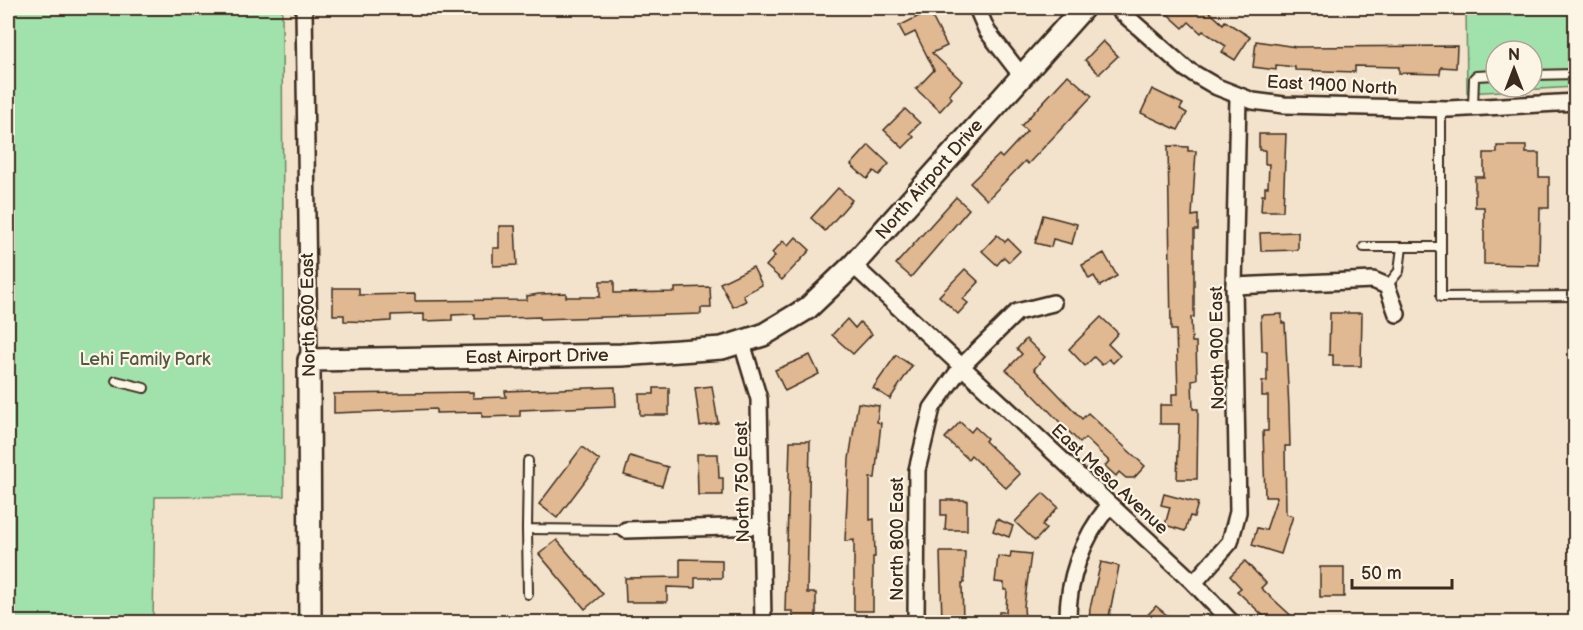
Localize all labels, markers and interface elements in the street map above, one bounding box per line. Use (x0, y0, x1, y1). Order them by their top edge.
north arrow (1484, 39, 1544, 99)
text: N (1508, 46, 1520, 65)
street label: East 1900 North (1266, 72, 1398, 99)
street label: North Airport Drive (871, 115, 988, 244)
street label: North 600 East (297, 252, 320, 377)
street label: North 900 East (1206, 285, 1229, 410)
street label: East Airport Drive (465, 345, 609, 368)
park label: Lehi Family Park (80, 349, 211, 370)
street label: East Mesa Avenue (1047, 420, 1173, 539)
street label: North 750 East (731, 421, 754, 543)
street label: North 800 East (887, 477, 908, 601)
scale bar (1352, 552, 1452, 590)
text: 50 m (1361, 563, 1402, 584)

